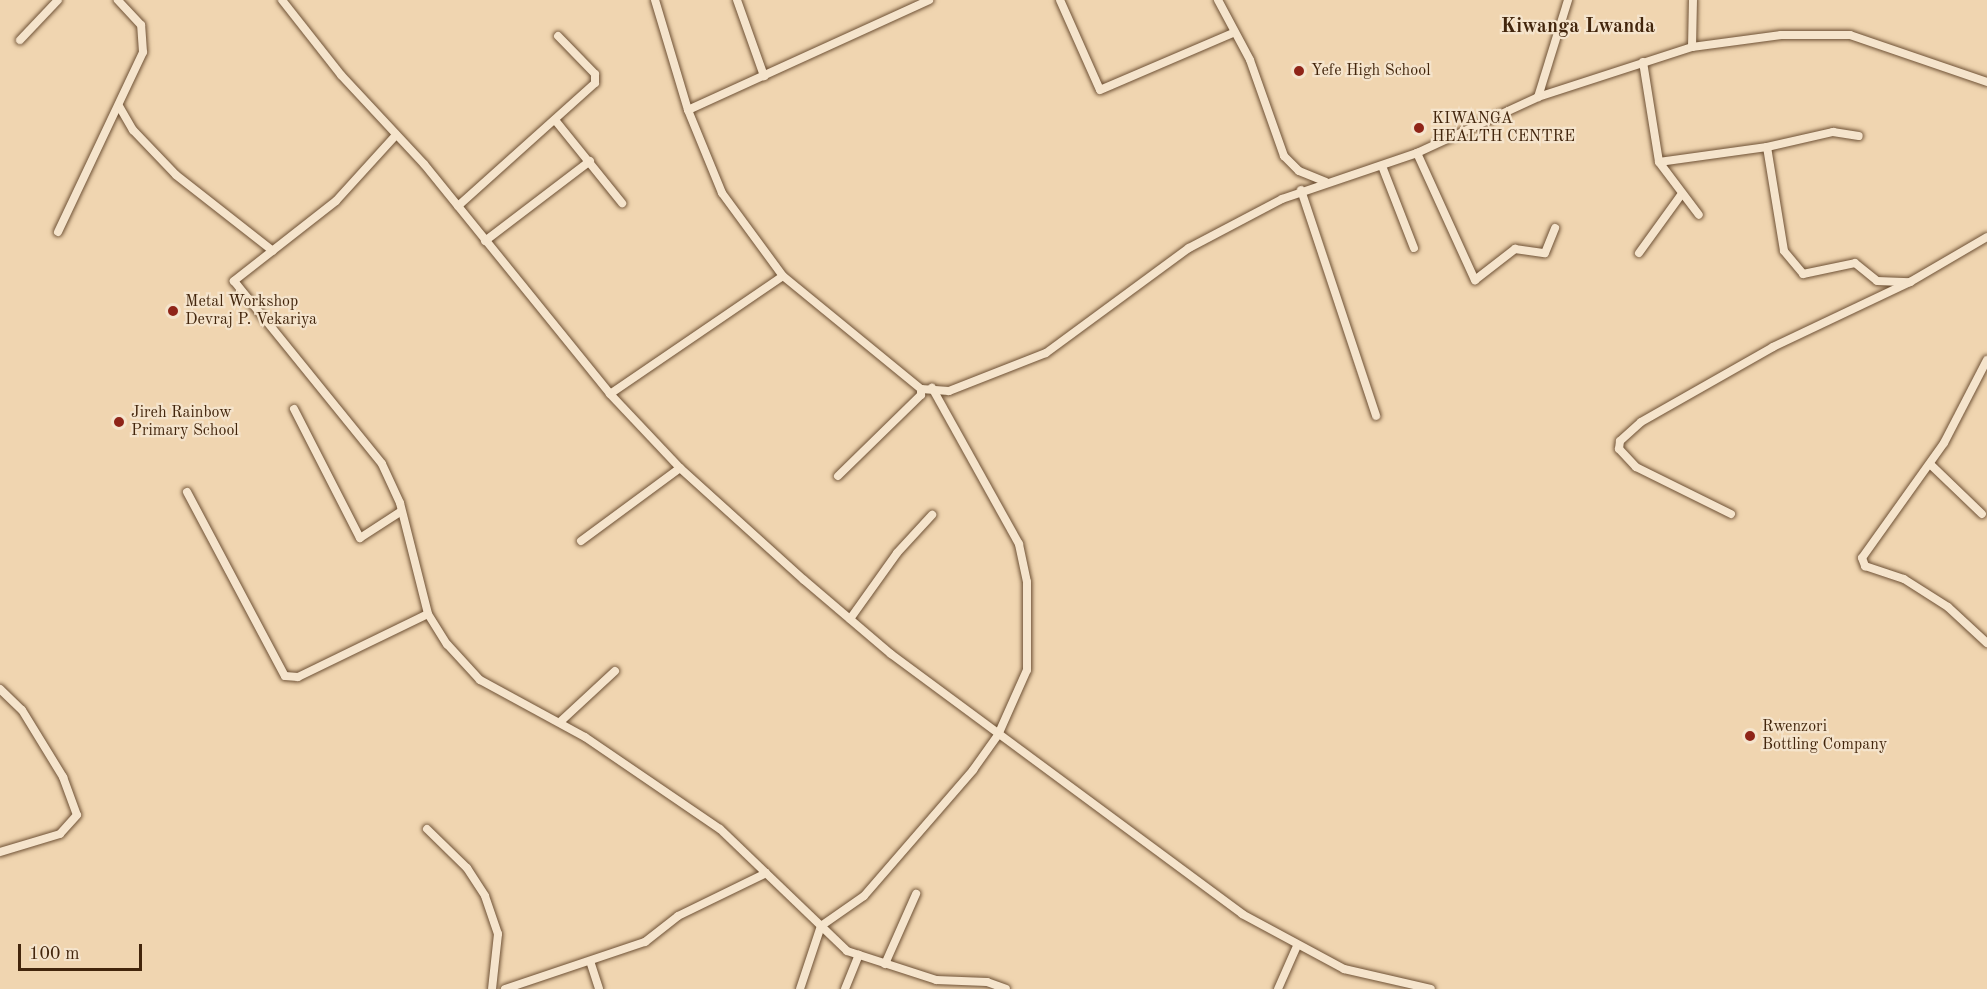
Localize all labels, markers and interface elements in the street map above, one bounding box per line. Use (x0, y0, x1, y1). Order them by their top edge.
district label: Kiwanga Lwanda (1501, 15, 1655, 39)
place label: Yefe High School (1311, 61, 1431, 81)
marker: Yefe High School (1292, 64, 1306, 78)
place label: KIWANGA HEALTH CENTRE (1432, 109, 1575, 147)
marker: KIWANGA HEALTH CENTRE (1410, 119, 1428, 137)
place label: Metal Workshop Devraj P. Vekariya (185, 292, 317, 330)
marker: Metal Workshop Devraj P. Vekariya (166, 304, 180, 318)
place label: Jireh Rainbow Primary School (131, 403, 239, 441)
marker: Jireh Rainbow Primary School (112, 415, 126, 429)
place label: Rwenzori Bottling Company (1762, 717, 1887, 755)
marker: Rwenzori Bottling Company (1743, 729, 1757, 743)
scale bar (21, 932, 146, 970)
text: 100 m (29, 945, 80, 963)

